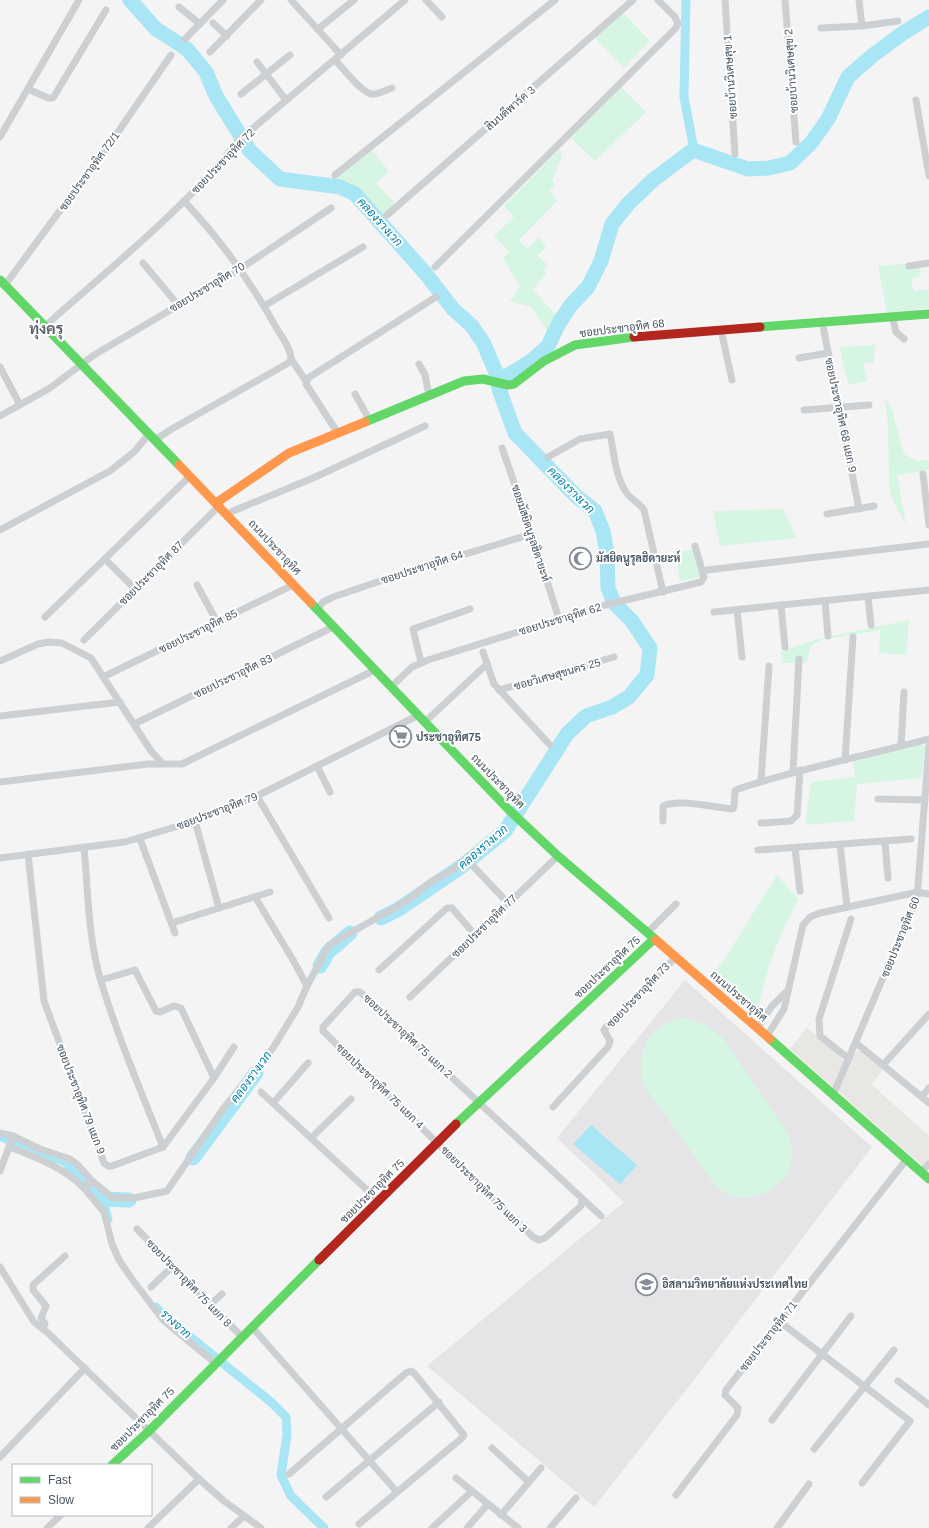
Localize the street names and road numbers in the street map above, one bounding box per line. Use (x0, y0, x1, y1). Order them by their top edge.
street label: ซอยบ้านวิเศษสุข 2 (781, 28, 803, 113)
street label: ซอยบ้านวิเศษสุข 1 (720, 34, 742, 119)
street label: สินบดีพาร์ค 3 (482, 82, 537, 133)
street label: ซอยประชาอุทิศ 72 (189, 126, 259, 198)
street label: ซอยประชาอุทิศ 72/1 (56, 129, 124, 215)
street label: ซอยประชาอุทิศ 70 (167, 260, 248, 317)
street label: ซอยประชาอุทิศ 68 (579, 317, 666, 342)
street label: ซอยประชาอุทิศ 68 แยก 9 (820, 357, 859, 474)
street label: ซอยมัสยิดนูรุลฮิดายะห์ (507, 482, 554, 584)
street label: ถนนประชาอุทิศ (244, 517, 304, 579)
street label: ซอยประชาอุทิศ 87 (117, 539, 188, 610)
street label: ซอยประชาอุทิศ 64 (379, 548, 465, 589)
street label: ซอยประชาอุทิศ 62 (517, 601, 604, 640)
street label: ซอยประชาอุทิศ 85 (157, 607, 240, 658)
street label: ซอยประชาอุทิศ 83 (192, 652, 275, 703)
street label: ซอยวิเศษสุขนคร 25 (512, 656, 603, 695)
street label: ถนนประชาอุทิศ (467, 751, 527, 813)
street label: ซอยประชาอุทิศ 79 (175, 790, 260, 835)
street label: ซอยประชาอุทิศ 77 (449, 892, 521, 962)
street label: ซอยประชาอุทิศ 60 (878, 895, 924, 980)
street label: ซอยประชาอุทิศ 75 (572, 933, 644, 1003)
street label: ซอยประชาอุทิศ 73 (604, 960, 674, 1032)
street label: ถนนประชาอุทิศ (706, 968, 770, 1026)
street label: ซอยประชาอุทิศ 75 แยก 2 (359, 992, 455, 1082)
street label: ซอยประชาอุทิศ 75 แยก 4 (332, 1041, 426, 1133)
street label: ซอยประชาอุทิศ 79 แยก 9 (52, 1042, 108, 1157)
street label: ซอยประชาอุทิศ 75 แยก 3 (436, 1143, 530, 1237)
street label: ซอยประชาอุทิศ 75 (338, 1157, 409, 1228)
street label: ซอยประชาอุทิศ 75 แยก 8 (142, 1237, 234, 1331)
street label: ซอยประชาอุทิศ 71 (737, 1299, 801, 1375)
street label: ซอยประชาอุทิศ 75 (108, 1385, 179, 1456)

